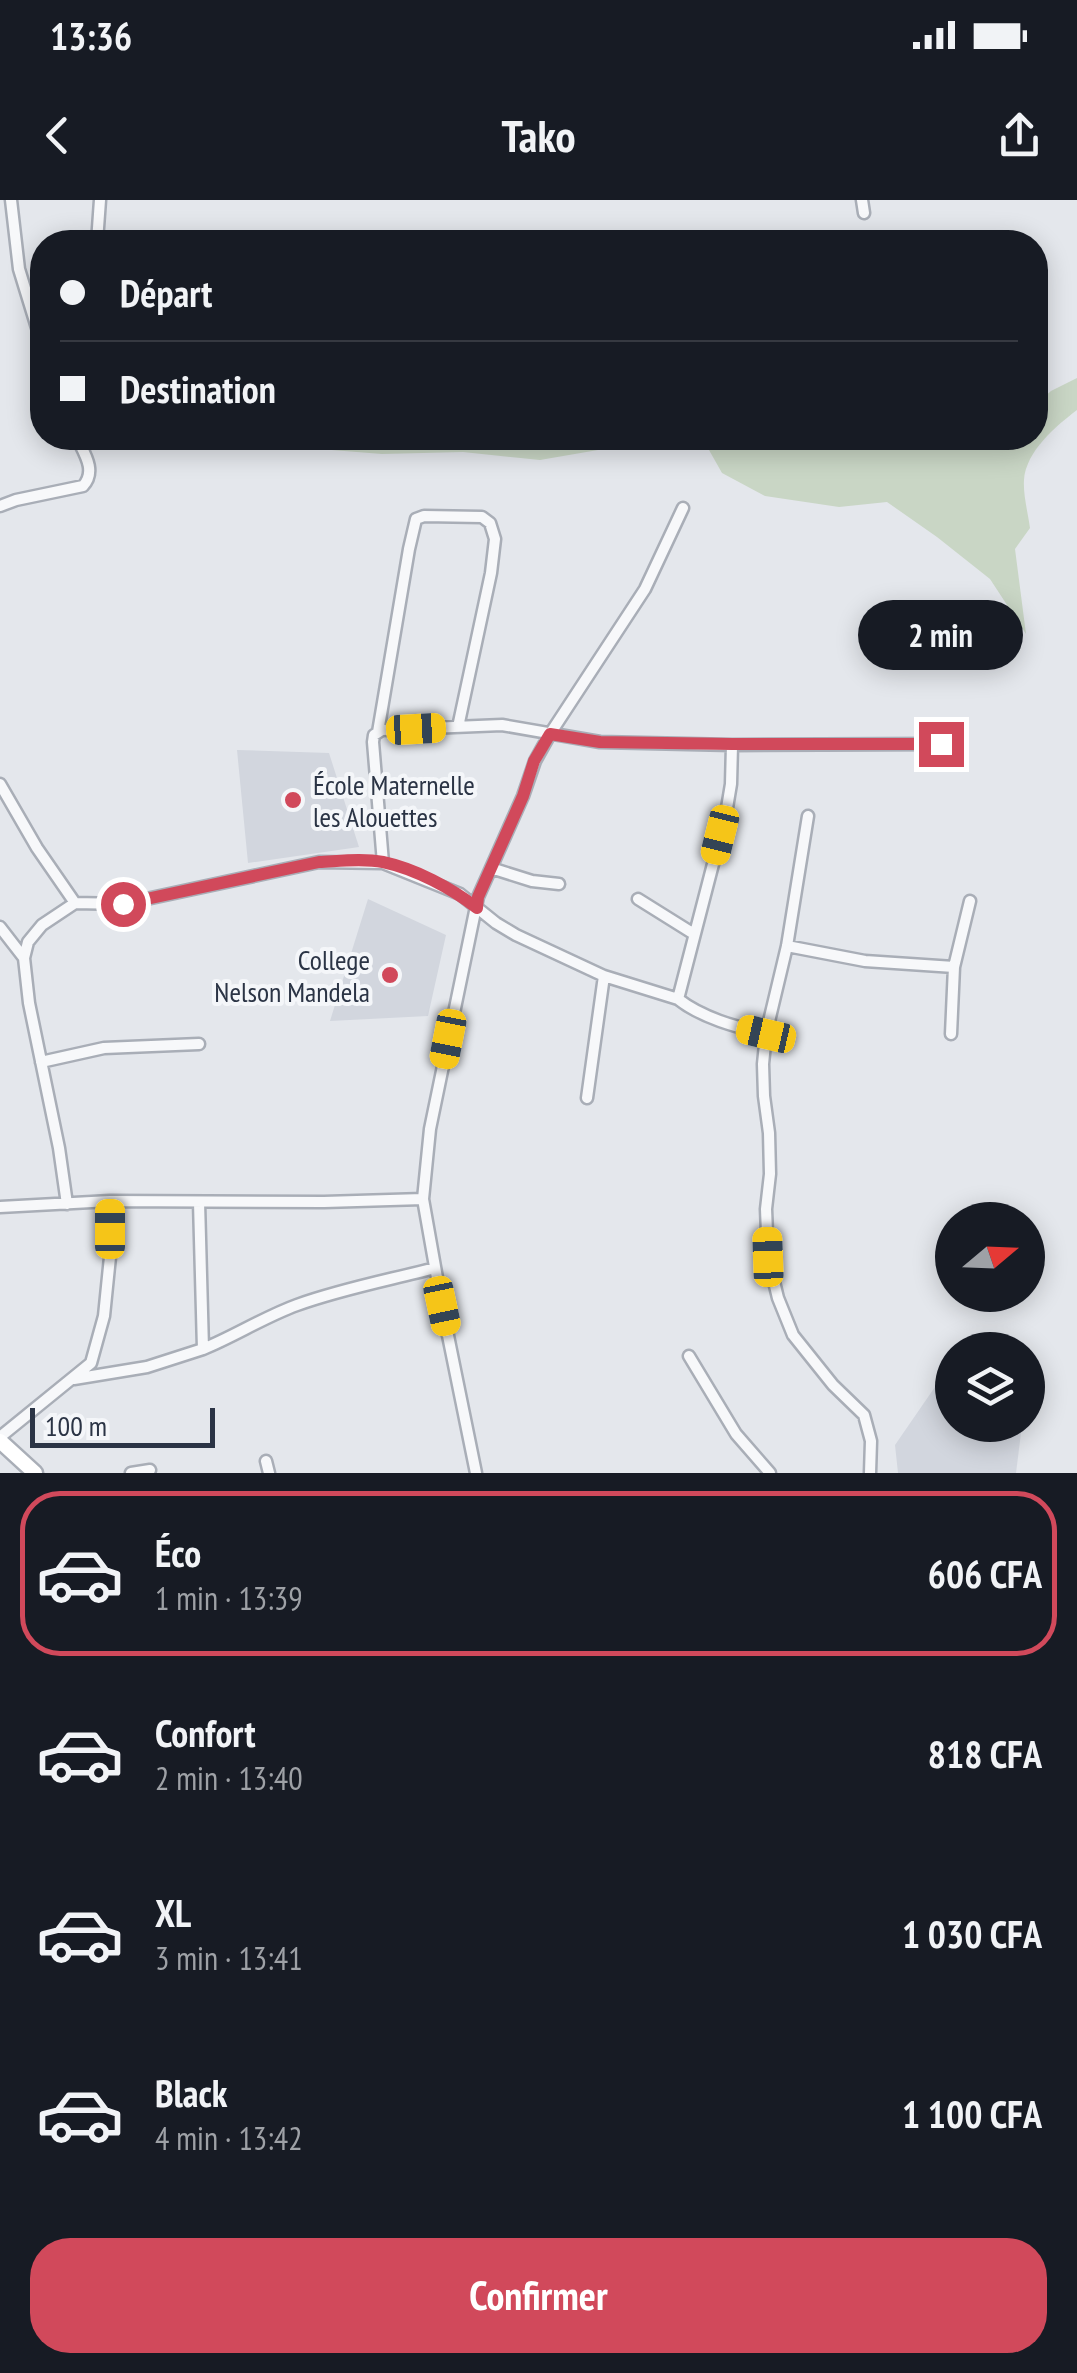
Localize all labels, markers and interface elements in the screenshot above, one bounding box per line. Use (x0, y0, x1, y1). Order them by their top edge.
text: 13:36 (50, 11, 132, 60)
text: Tako (501, 106, 576, 164)
icon: back (30, 108, 85, 163)
icon: share (992, 108, 1047, 163)
text: Départ (120, 268, 212, 317)
text: Destination (120, 364, 276, 413)
callout: 2 min (858, 599, 1024, 669)
text: 2 min (908, 614, 973, 656)
car (385, 712, 447, 746)
route end (919, 722, 964, 767)
place label: École Maternelle les Alouettes (313, 766, 475, 835)
marker: École Maternelle les Alouettes (282, 789, 304, 811)
car (698, 802, 742, 868)
route start (101, 882, 146, 927)
place label: College Nelson Mandela (214, 941, 370, 1010)
marker: College Nelson Mandela (379, 964, 401, 986)
car (428, 1007, 468, 1071)
car (733, 1013, 799, 1055)
car (95, 1199, 125, 1259)
north arrow (935, 1202, 1045, 1312)
map controls (935, 1202, 1045, 1442)
car (752, 1226, 784, 1288)
car (421, 1274, 463, 1338)
button: layers (935, 1332, 1045, 1442)
scale bar (30, 1403, 215, 1448)
text: 100 m (45, 1407, 107, 1444)
text: Éco (155, 1528, 201, 1577)
icon: car (35, 1529, 125, 1619)
text: 606 CFA (928, 1549, 1042, 1598)
text: 1 min · 13:39 (155, 1577, 303, 1619)
text: Confort (155, 1708, 255, 1757)
icon: car (35, 1709, 125, 1799)
text: 818 CFA (928, 1729, 1042, 1778)
text: 2 min · 13:40 (155, 1757, 303, 1799)
text: XL (155, 1888, 191, 1937)
icon: car (35, 1889, 125, 1979)
text: 1 030 CFA (902, 1909, 1042, 1958)
text: 3 min · 13:41 (155, 1937, 303, 1979)
text: Black (155, 2068, 228, 2117)
icon: car (35, 2069, 125, 2159)
text: 1 100 CFA (902, 2089, 1042, 2138)
text: 4 min · 13:42 (155, 2117, 303, 2159)
button: Confirmer (30, 2238, 1047, 2353)

